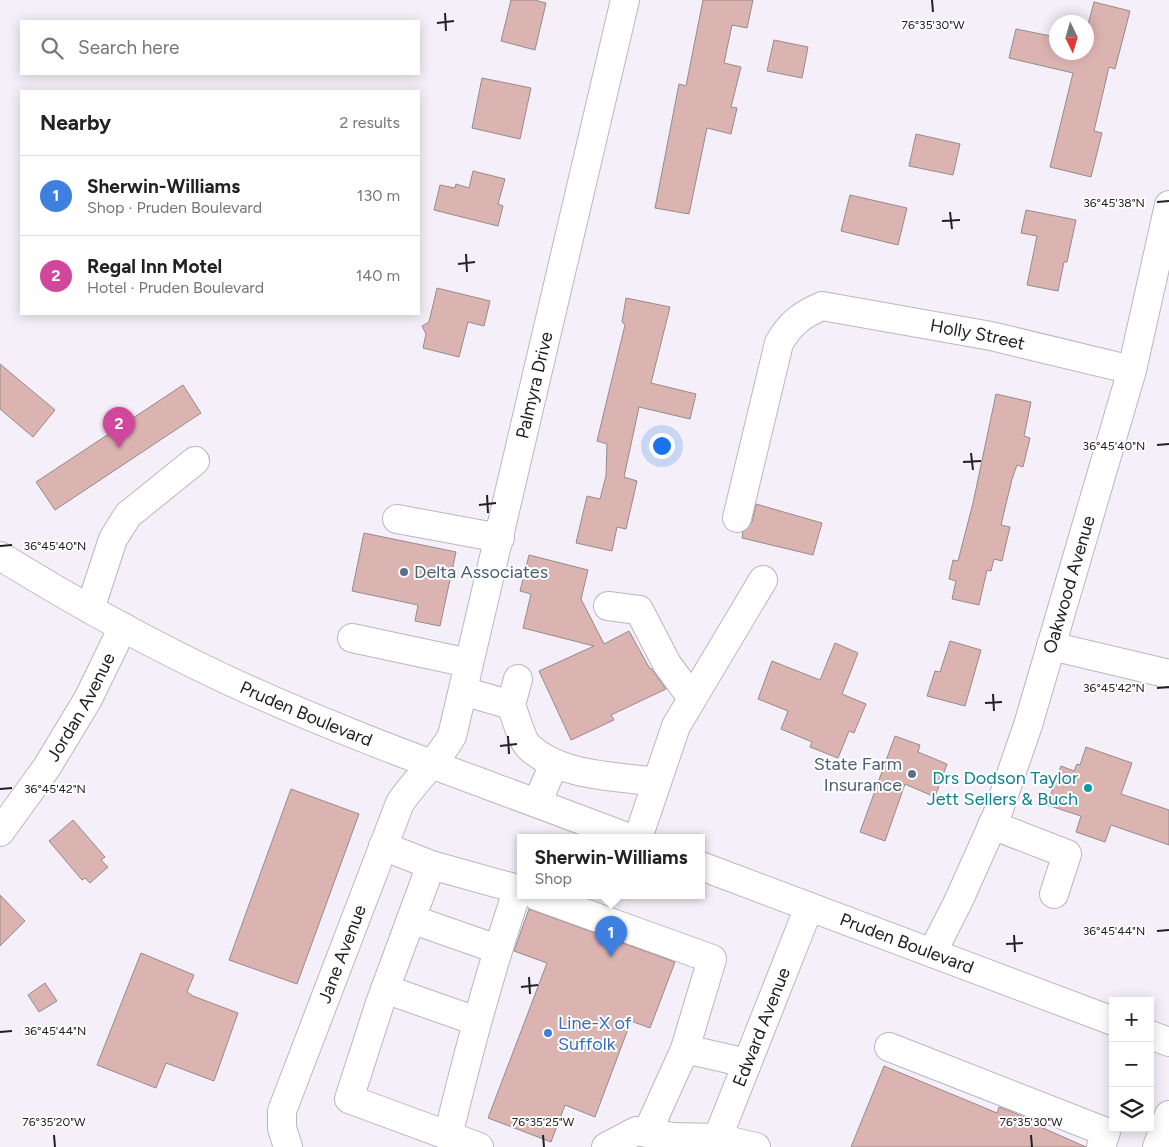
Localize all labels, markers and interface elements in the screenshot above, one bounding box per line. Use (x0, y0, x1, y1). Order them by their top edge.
north arrow (1049, 15, 1094, 60)
text: 76°35'30"W (901, 18, 965, 32)
search box (20, 20, 420, 75)
icon: search (38, 34, 66, 62)
text: Search here (78, 36, 180, 59)
text: Nearby (40, 110, 111, 135)
text: 2 results (340, 113, 400, 132)
text: Sherwin-Williams (87, 175, 240, 198)
text: 1 (53, 186, 59, 205)
text: 130 m (357, 186, 400, 205)
text: 36°45'38"N (1083, 196, 1145, 210)
text: Shop · Pruden Boulevard (87, 198, 262, 217)
text: Regal Inn Motel (87, 255, 222, 278)
text: 2 (51, 266, 61, 285)
text: 140 m (356, 266, 400, 285)
text: Hotel · Pruden Boulevard (87, 278, 264, 297)
street label: Holly Street (928, 314, 1027, 355)
street label: Palmyra Drive (511, 329, 558, 441)
pin: 2 (103, 407, 135, 448)
your location (649, 433, 675, 459)
text: 36°45'40"N (1083, 439, 1145, 453)
street label: Oakwood Avenue (1039, 513, 1100, 656)
text: 36°45'40"N (24, 539, 86, 553)
place label: Delta Associates (414, 561, 548, 583)
marker: Delta Associates (398, 566, 410, 578)
street label: Jordan Avenue (42, 649, 120, 766)
street label: Pruden Boulevard (237, 676, 376, 751)
text: 36°45'42"N (1083, 681, 1145, 695)
place label: State Farm Insurance (814, 753, 902, 796)
place label: Drs Dodson Taylor Jett Sellers & Buch (926, 767, 1078, 810)
marker: State Farm Insurance (906, 768, 918, 780)
text: 36°45'42"N (24, 782, 86, 796)
marker: Drs Dodson Taylor Jett Sellers & Buch (1082, 782, 1094, 794)
popup (517, 834, 705, 899)
text: Sherwin-Williams (534, 846, 688, 869)
text: Shop (534, 869, 572, 888)
street label: Jane Avenue (313, 902, 371, 1006)
street label: Pruden Boulevard (837, 908, 977, 979)
pin: 1 (595, 916, 627, 957)
text: 36°45'44"N (1083, 924, 1145, 938)
street label: Edward Avenue (728, 964, 795, 1090)
map controls (1109, 997, 1154, 1132)
button: + (1109, 997, 1154, 1042)
place label: Line-X of Suffolk (558, 1012, 632, 1055)
text: 36°45'44"N (24, 1024, 86, 1038)
marker: Line-X of Suffolk (542, 1027, 554, 1039)
button: − (1109, 1042, 1154, 1087)
button: layers (1109, 1087, 1154, 1132)
text: 76°35'20"W (22, 1115, 86, 1129)
text: 76°35'25"W (512, 1115, 575, 1129)
text: 76°35'30"W (999, 1115, 1063, 1129)

